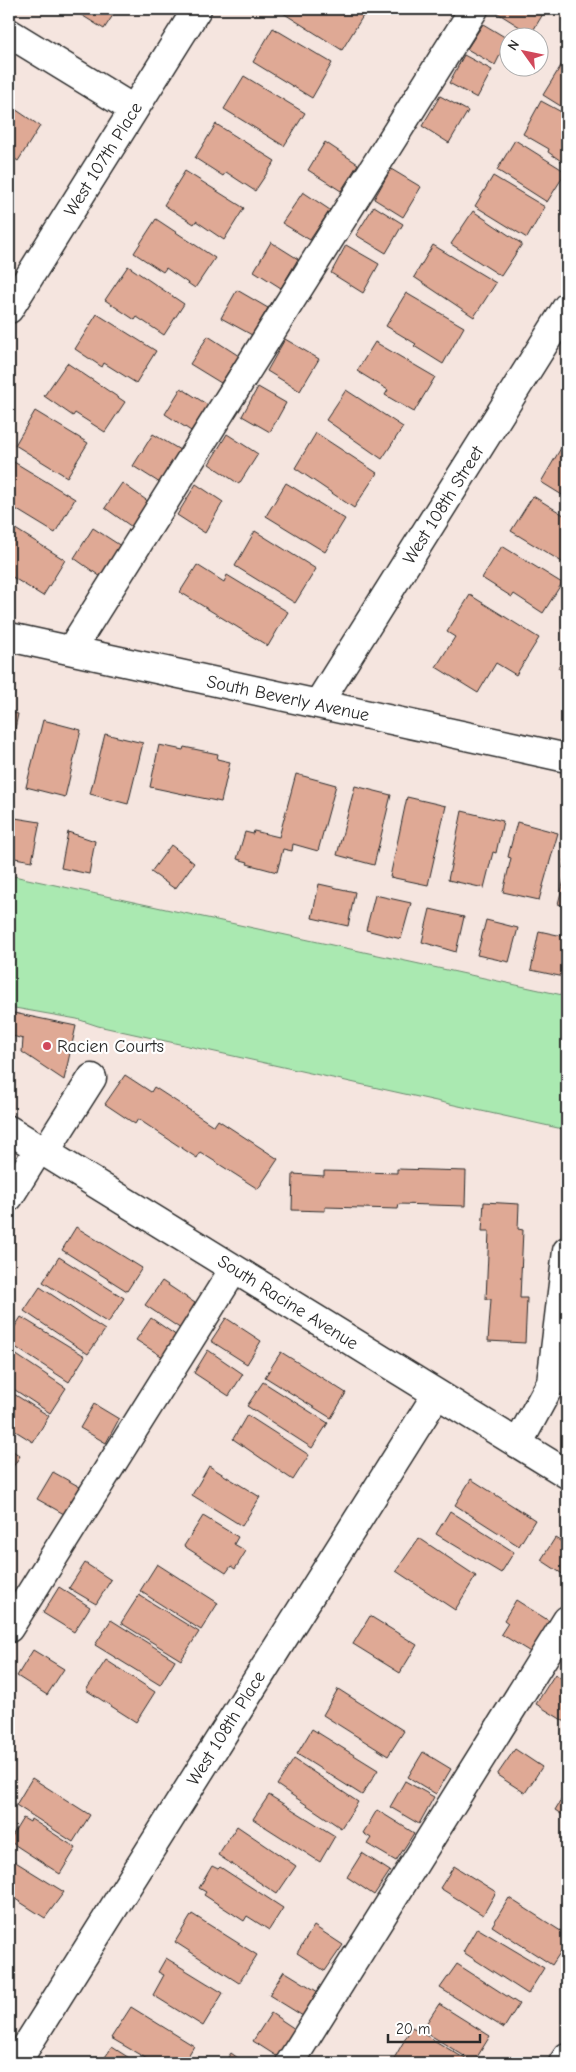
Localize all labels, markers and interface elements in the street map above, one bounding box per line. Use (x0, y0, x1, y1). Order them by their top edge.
north arrow (498, 28, 548, 78)
text: N (504, 37, 523, 54)
street label: West 107th Place (60, 98, 147, 220)
street label: West 108th Street (399, 442, 489, 568)
street label: South Beverly Avenue (205, 671, 371, 726)
place label: Racien Courts (57, 1036, 164, 1057)
marker: Racien Courts (41, 1040, 53, 1052)
street label: South Racine Avenue (214, 1251, 362, 1354)
street label: West 108th Place (183, 1667, 270, 1789)
scale bar (388, 2012, 481, 2044)
text: 20 m (396, 2020, 430, 2038)

